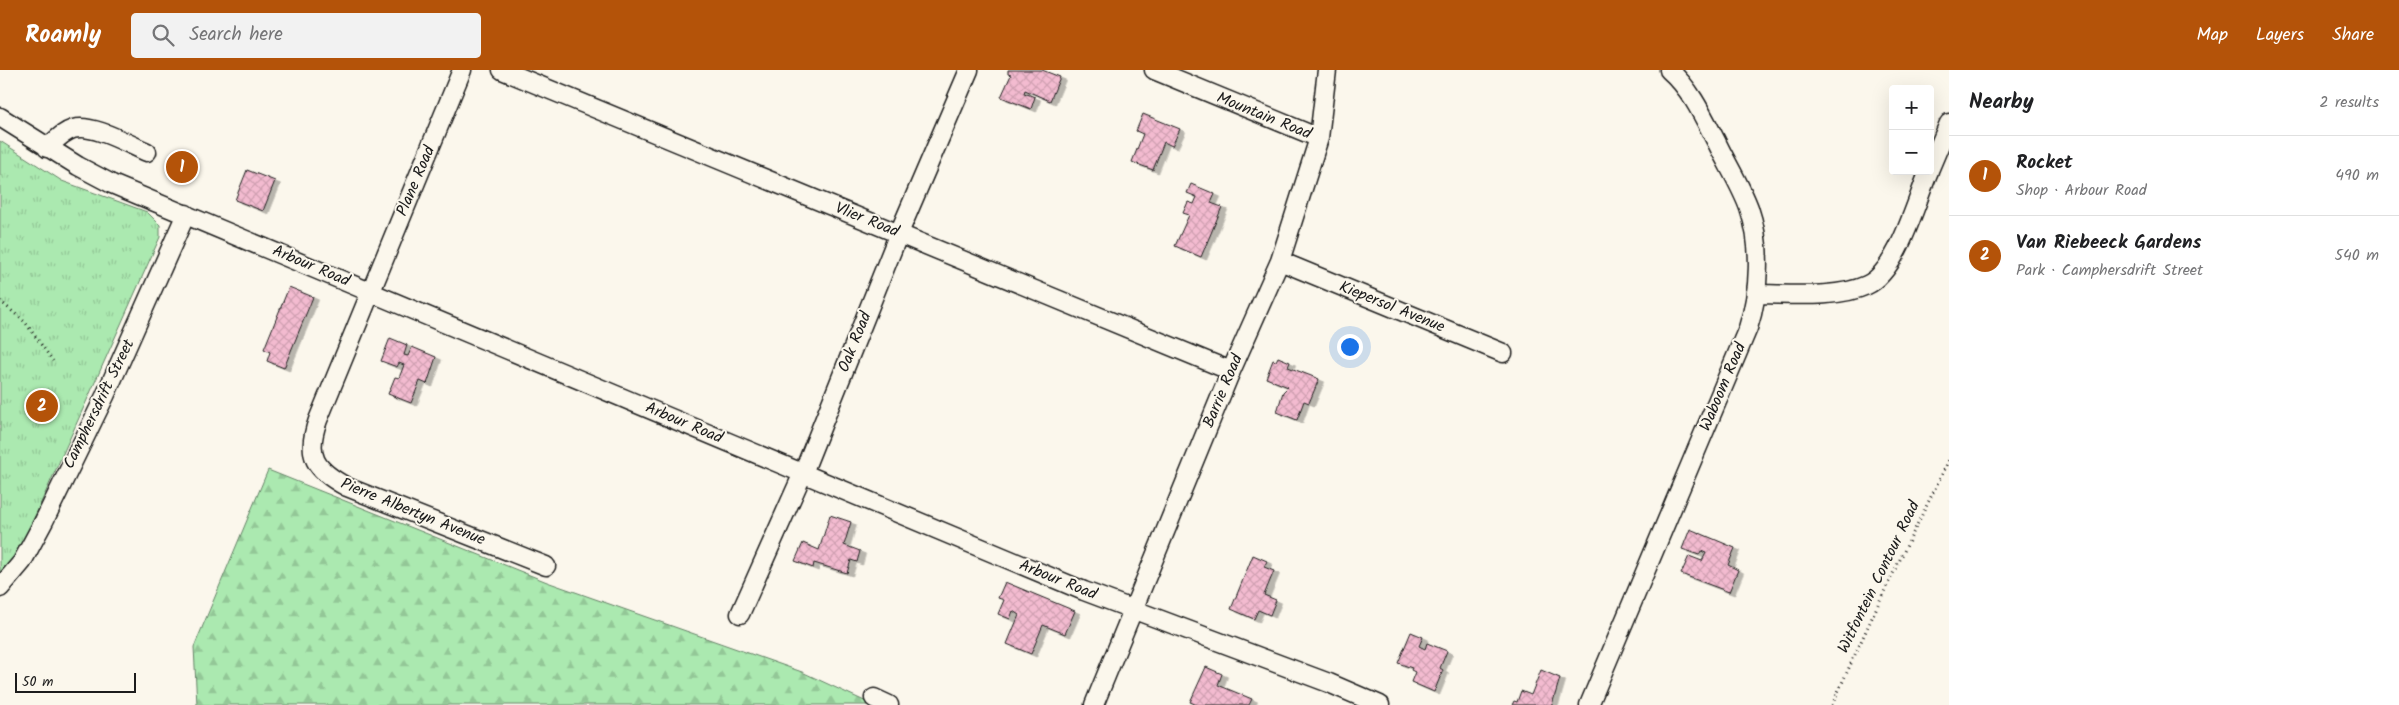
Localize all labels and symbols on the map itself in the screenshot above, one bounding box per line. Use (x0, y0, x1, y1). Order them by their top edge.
street label: Mountain Road (1213, 86, 1316, 147)
street label: Plane Road (390, 141, 442, 220)
pin: 1 (166, 148, 198, 186)
street label: Vlier Road (831, 196, 904, 245)
street label: Arbour Road (268, 238, 355, 294)
street label: Kiepersol Avenue (1335, 274, 1449, 340)
street label: Oak Road (832, 307, 879, 376)
street label: Camphersdrift Street (57, 334, 142, 473)
your location (1337, 334, 1363, 360)
street label: Waboom Road (1693, 338, 1753, 435)
street label: Barrie Road (1196, 349, 1250, 432)
pin: 2 (26, 387, 58, 425)
street label: Arbour Road (641, 395, 728, 451)
street label: Pierre Albertyn Avenue (337, 472, 489, 552)
street label: Witfontein Contour Road (1831, 496, 1927, 657)
street label: Arbour Road (1015, 553, 1102, 607)
scale bar (15, 670, 136, 693)

